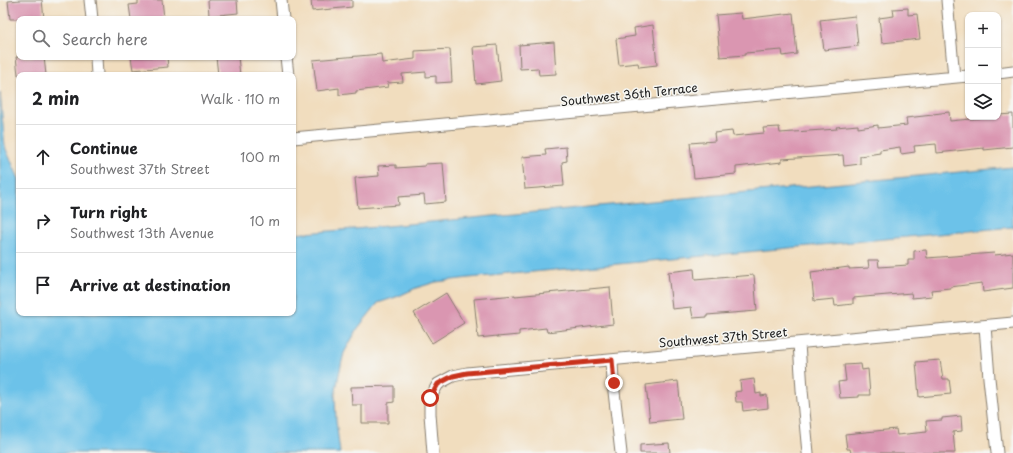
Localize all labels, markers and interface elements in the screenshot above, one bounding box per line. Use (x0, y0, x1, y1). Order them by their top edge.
map controls (965, 12, 1001, 120)
button: + (965, 12, 1001, 48)
search box (16, 16, 296, 60)
icon: search (30, 27, 52, 49)
text: Search here (62, 27, 148, 50)
button: − (965, 48, 1001, 84)
street label: Southwest 36th Terrace (560, 78, 698, 110)
button: layers (965, 84, 1001, 120)
text: 2 min (32, 85, 79, 111)
text: Walk · 110 m (201, 89, 280, 108)
text: Continue (70, 136, 138, 159)
icon: ahead (32, 146, 54, 168)
text: 100 m (240, 147, 280, 166)
text: Southwest 37th Street (70, 159, 209, 178)
text: Turn right (70, 200, 147, 223)
icon: right (32, 210, 54, 232)
text: 10 m (250, 211, 280, 230)
text: Southwest 13th Avenue (70, 223, 214, 242)
text: Arrive at destination (70, 273, 231, 296)
icon: arrive (32, 274, 54, 296)
street label: Southwest 37th Street (658, 322, 788, 352)
route end (605, 374, 623, 392)
route start (421, 389, 439, 407)

